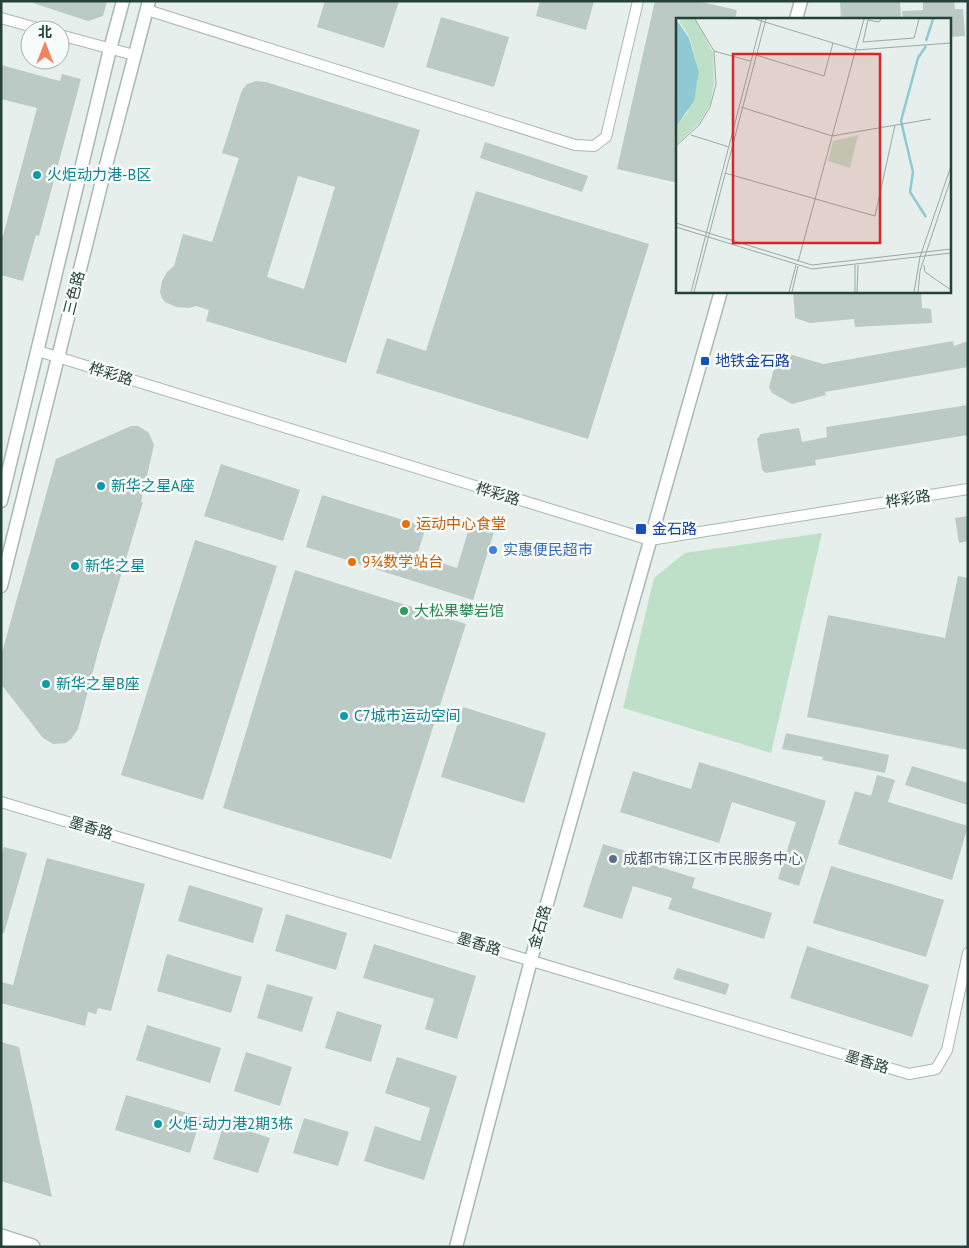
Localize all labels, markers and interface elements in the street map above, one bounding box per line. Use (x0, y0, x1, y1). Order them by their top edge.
inset map (676, 18, 952, 292)
north arrow (20, 20, 70, 70)
text: 北 (38, 23, 52, 41)
place label: 火炬动力港-B区 (47, 165, 151, 184)
marker: 火炬动力港-B区 (31, 169, 43, 181)
street label: 三色路 (59, 269, 88, 317)
place label: 地铁金石路 (715, 351, 790, 370)
marker: 地铁金石路 (699, 355, 711, 367)
street label: 桦彩路 (87, 358, 135, 389)
place label: 新华之星A座 (111, 476, 195, 495)
street label: 桦彩路 (474, 478, 522, 509)
marker: 新华之星A座 (95, 480, 107, 492)
street label: 桦彩路 (884, 486, 932, 511)
place label: 运动中心食堂 (416, 514, 506, 533)
marker: 运动中心食堂 (400, 518, 412, 530)
place label: 金石路 (652, 519, 697, 538)
marker: 金石路 (634, 522, 648, 536)
place label: 实惠便民超市 (503, 540, 593, 559)
marker: 实惠便民超市 (487, 544, 499, 556)
place label: 9¾数学站台 (362, 552, 443, 571)
place label: 新华之星 (85, 556, 145, 575)
marker: 9¾数学站台 (346, 556, 358, 568)
marker: 新华之星 (69, 560, 81, 572)
place label: 大松果攀岩馆 (414, 601, 504, 620)
marker: 大松果攀岩馆 (398, 605, 410, 617)
place label: 新华之星B座 (56, 674, 140, 693)
marker: 新华之星B座 (40, 678, 52, 690)
place label: C7城市运动空间 (354, 706, 461, 725)
marker: C7城市运动空间 (338, 710, 350, 722)
street label: 墨香路 (67, 812, 115, 843)
place label: 成都市锦江区市民服务中心 (623, 849, 803, 868)
marker: 成都市锦江区市民服务中心 (607, 853, 619, 865)
street label: 金石路 (524, 903, 555, 951)
street label: 墨香路 (455, 928, 503, 959)
street label: 墨香路 (843, 1046, 891, 1077)
place label: 火炬·动力港2期3栋 (168, 1114, 293, 1133)
marker: 火炬·动力港2期3栋 (152, 1118, 164, 1130)

